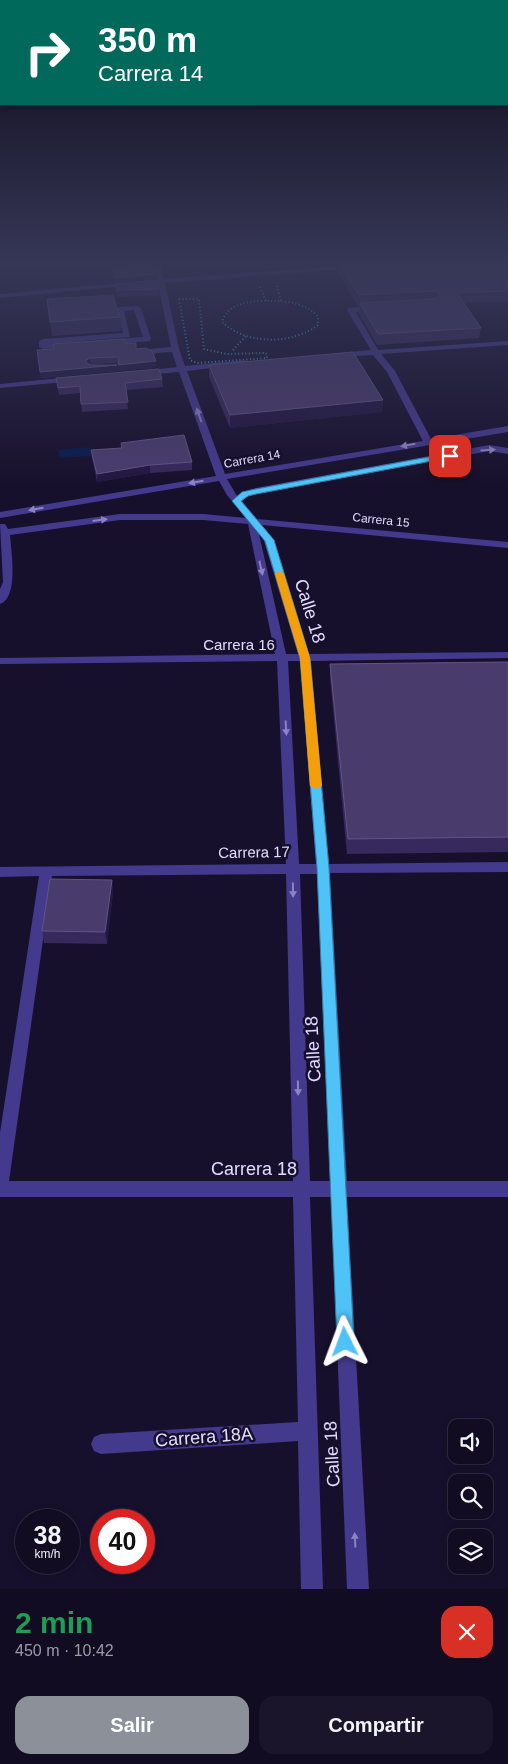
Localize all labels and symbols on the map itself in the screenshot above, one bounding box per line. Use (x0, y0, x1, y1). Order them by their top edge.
one-way arrow (195, 407, 203, 422)
pin (429, 435, 471, 477)
one-way arrow (400, 441, 416, 449)
one-way arrow (481, 445, 497, 453)
street label: Carrera 14 (223, 447, 282, 471)
one-way arrow (188, 478, 204, 486)
one-way arrow (28, 506, 44, 514)
street label: Carrera 15 (352, 510, 411, 530)
one-way arrow (93, 516, 109, 524)
one-way arrow (257, 560, 265, 575)
street label: Calle 18 (291, 576, 329, 646)
street label: Carrera 16 (203, 636, 275, 653)
one-way arrow (282, 720, 290, 736)
street label: Carrera 17 (218, 843, 290, 861)
one-way arrow (289, 882, 297, 898)
street label: Calle 18 (301, 1015, 325, 1083)
one-way arrow (294, 1080, 302, 1096)
street label: Carrera 18 (211, 1159, 297, 1179)
position arrow (318, 1315, 370, 1367)
street label: Calle 18 (320, 1420, 344, 1488)
street label: Carrera 18A (154, 1424, 254, 1450)
speed limit sign: 40 (90, 1509, 155, 1574)
one-way arrow (351, 1532, 359, 1548)

